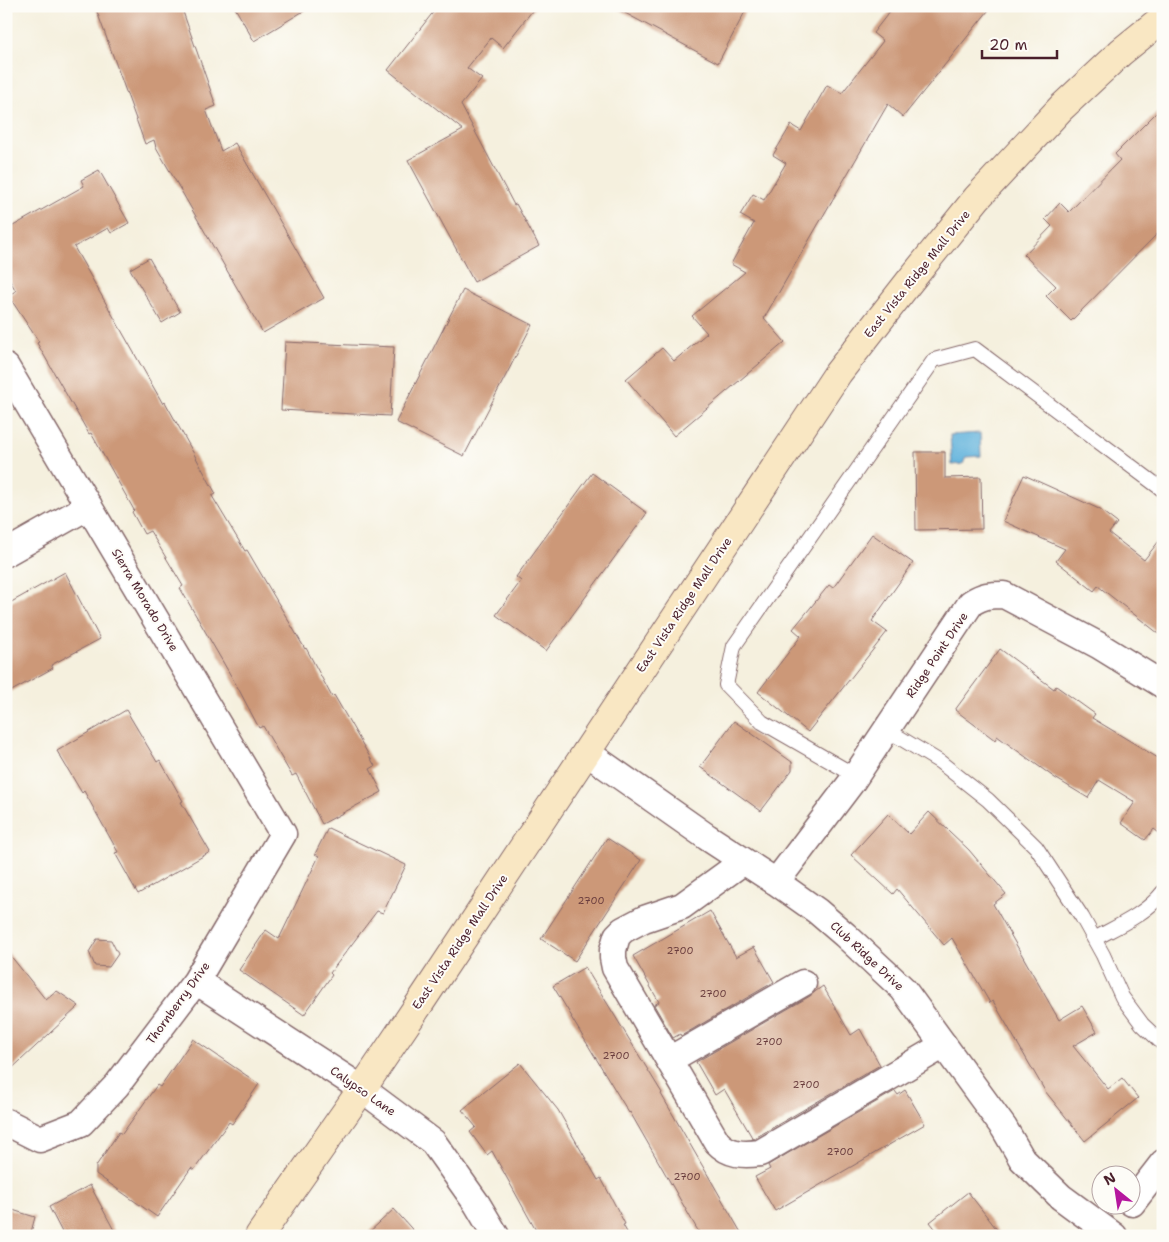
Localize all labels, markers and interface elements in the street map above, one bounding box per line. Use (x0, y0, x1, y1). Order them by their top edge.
scale bar (982, 28, 1056, 60)
text: 20 m (989, 35, 1028, 55)
street label: East Vista Ridge Mall Drive (860, 207, 974, 341)
street label: East Vista Ridge Mall Drive (633, 534, 735, 676)
street label: Sierra Morado Drive (108, 546, 182, 655)
street label: Ridge Point Drive (902, 609, 972, 701)
street label: East Vista Ridge Mall Drive (409, 871, 511, 1013)
house number: 2700 (578, 894, 604, 907)
street label: Club Ridge Drive (827, 918, 907, 995)
house number: 2700 (667, 944, 693, 957)
street label: Thornberry Drive (143, 958, 214, 1048)
house number: 2700 (700, 987, 726, 1000)
house number: 2700 (756, 1035, 782, 1048)
house number: 2700 (603, 1049, 629, 1062)
street label: Calypso Lane (327, 1062, 399, 1120)
house number: 2700 (793, 1078, 819, 1091)
house number: 2700 (827, 1145, 853, 1158)
north arrow (1092, 1164, 1142, 1214)
text: N (1100, 1168, 1119, 1189)
house number: 2700 (674, 1170, 700, 1183)

